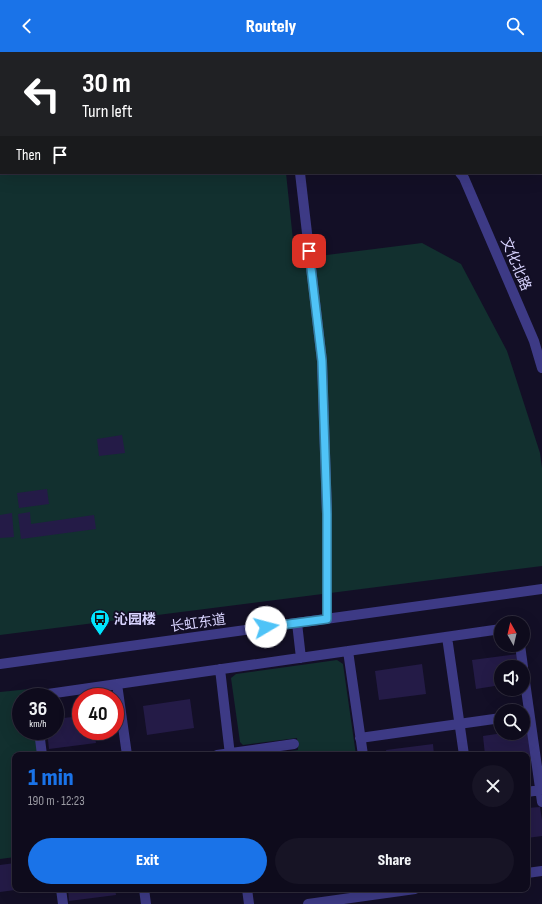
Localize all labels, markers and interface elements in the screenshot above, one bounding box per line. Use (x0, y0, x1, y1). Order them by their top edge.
icon: back (16, 15, 38, 37)
icon: search (504, 15, 526, 37)
text: Routely (246, 16, 296, 37)
text: 30 m (82, 67, 131, 100)
icon: left (16, 68, 68, 120)
text: Turn left (82, 101, 133, 122)
icon: arrive (49, 144, 71, 166)
text: Then (16, 146, 41, 165)
pin (292, 234, 326, 268)
street label: 文化北路 (497, 235, 535, 293)
icon: arrive (298, 240, 320, 262)
position arrow (245, 606, 287, 648)
bus stop icon: 沁园楼 (89, 608, 111, 636)
place label: 沁园楼 (114, 611, 156, 628)
street label: 长虹东道 (169, 611, 227, 635)
north arrow (494, 616, 530, 652)
map controls (494, 616, 530, 740)
button: sound (494, 660, 530, 696)
speed limit sign: 40 (72, 688, 124, 740)
text: 36 (29, 697, 47, 721)
button: search (494, 704, 530, 740)
text: km/h (29, 718, 47, 730)
text: 1 min (28, 763, 74, 792)
button: close (472, 765, 514, 807)
text: 190 m · 12:23 (28, 793, 85, 809)
button: Exit (28, 838, 267, 884)
button: Share (275, 838, 514, 884)

